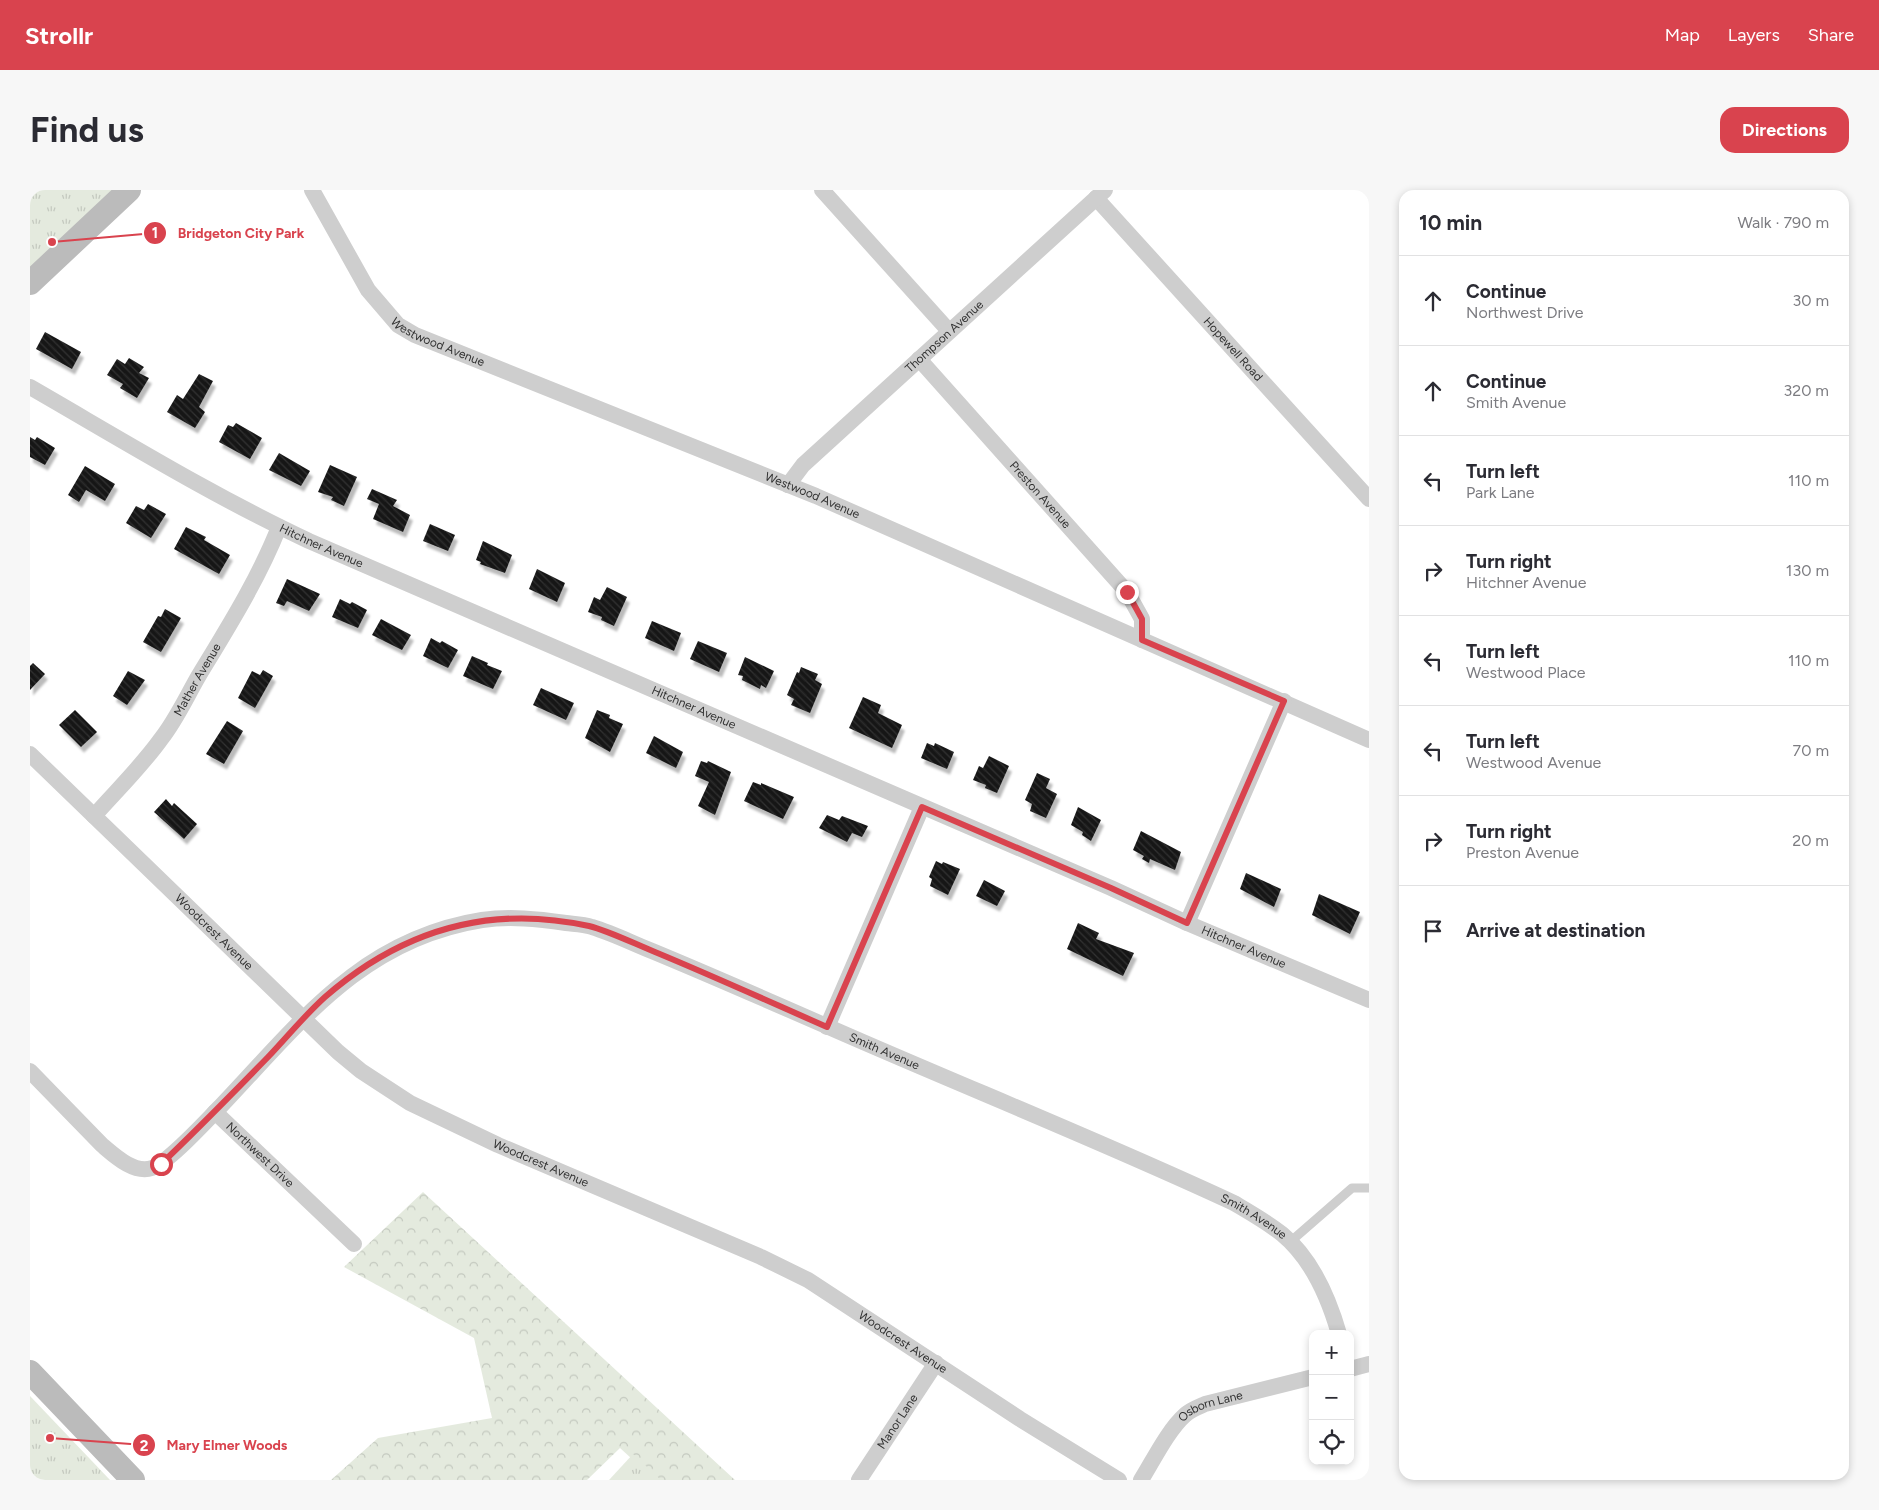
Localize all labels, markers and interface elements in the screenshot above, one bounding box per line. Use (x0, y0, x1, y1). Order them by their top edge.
text: Strollr (25, 21, 93, 50)
text: Map (1665, 24, 1700, 46)
text: Layers (1728, 24, 1780, 46)
text: Share (1808, 24, 1854, 46)
button: Directions (1720, 107, 1849, 153)
text: Find us (30, 109, 144, 151)
text: 10 min (1419, 210, 1482, 235)
text: Walk · 790 m (1737, 213, 1829, 232)
callout: Bridgeton City Park (143, 218, 314, 247)
text: 1 (152, 224, 158, 242)
text: Bridgeton City Park (178, 225, 305, 242)
text: Continue (1466, 280, 1546, 303)
icon: ahead (1419, 287, 1447, 315)
text: 30 m (1792, 291, 1829, 310)
street label: Thompson Avenue (902, 297, 986, 375)
text: Northwest Drive (1466, 303, 1583, 322)
street label: Hopewell Road (1201, 314, 1266, 384)
street label: Westwood Avenue (388, 315, 487, 369)
text: Continue (1466, 370, 1546, 393)
icon: ahead (1419, 377, 1447, 405)
text: 320 m (1784, 381, 1829, 400)
text: Smith Avenue (1466, 393, 1566, 412)
street label: Preston Avenue (1007, 458, 1074, 531)
text: Turn left (1466, 460, 1540, 483)
icon: left (1419, 467, 1447, 495)
street label: Westwood Avenue (763, 469, 862, 522)
text: 110 m (1788, 471, 1829, 490)
text: Park Lane (1466, 483, 1535, 502)
street label: Hitchner Avenue (277, 521, 366, 571)
text: Turn right (1466, 550, 1552, 573)
icon: right (1419, 557, 1447, 585)
text: 130 m (1786, 561, 1829, 580)
text: Hitchner Avenue (1466, 573, 1586, 592)
route end (1116, 581, 1139, 604)
street label: Mather Avenue (171, 640, 224, 718)
text: Turn left (1466, 640, 1540, 663)
icon: left (1419, 647, 1447, 675)
text: 110 m (1788, 651, 1829, 670)
text: Westwood Place (1466, 663, 1586, 682)
street label: Hitchner Avenue (649, 683, 738, 732)
text: Turn left (1466, 730, 1540, 753)
icon: left (1419, 737, 1447, 765)
text: 70 m (1793, 741, 1829, 760)
text: Westwood Avenue (1466, 753, 1601, 772)
text: Turn right (1466, 820, 1552, 843)
icon: right (1419, 827, 1447, 855)
text: 20 m (1792, 831, 1829, 850)
text: Preston Avenue (1466, 843, 1579, 862)
street label: Woodcrest Avenue (172, 891, 256, 973)
icon: arrive (1419, 917, 1447, 945)
text: Arrive at destination (1466, 919, 1645, 942)
street label: Hitchner Avenue (1199, 923, 1289, 971)
street label: Smith Avenue (847, 1030, 922, 1073)
street label: Northwest Drive (223, 1119, 297, 1190)
street label: Woodcrest Avenue (491, 1137, 591, 1190)
route start (150, 1153, 173, 1176)
street label: Smith Avenue (1219, 1191, 1290, 1242)
street label: Woodcrest Avenue (856, 1308, 950, 1376)
map controls (1309, 1330, 1354, 1465)
button: + (1309, 1330, 1354, 1375)
button: − (1309, 1375, 1354, 1420)
street label: Osborn Lane (1175, 1388, 1244, 1425)
street label: Manor Lane (874, 1391, 921, 1452)
button: locate (1309, 1420, 1354, 1465)
callout: Mary Elmer Woods (132, 1431, 297, 1460)
text: 2 (140, 1437, 149, 1455)
text: Mary Elmer Woods (167, 1437, 288, 1454)

